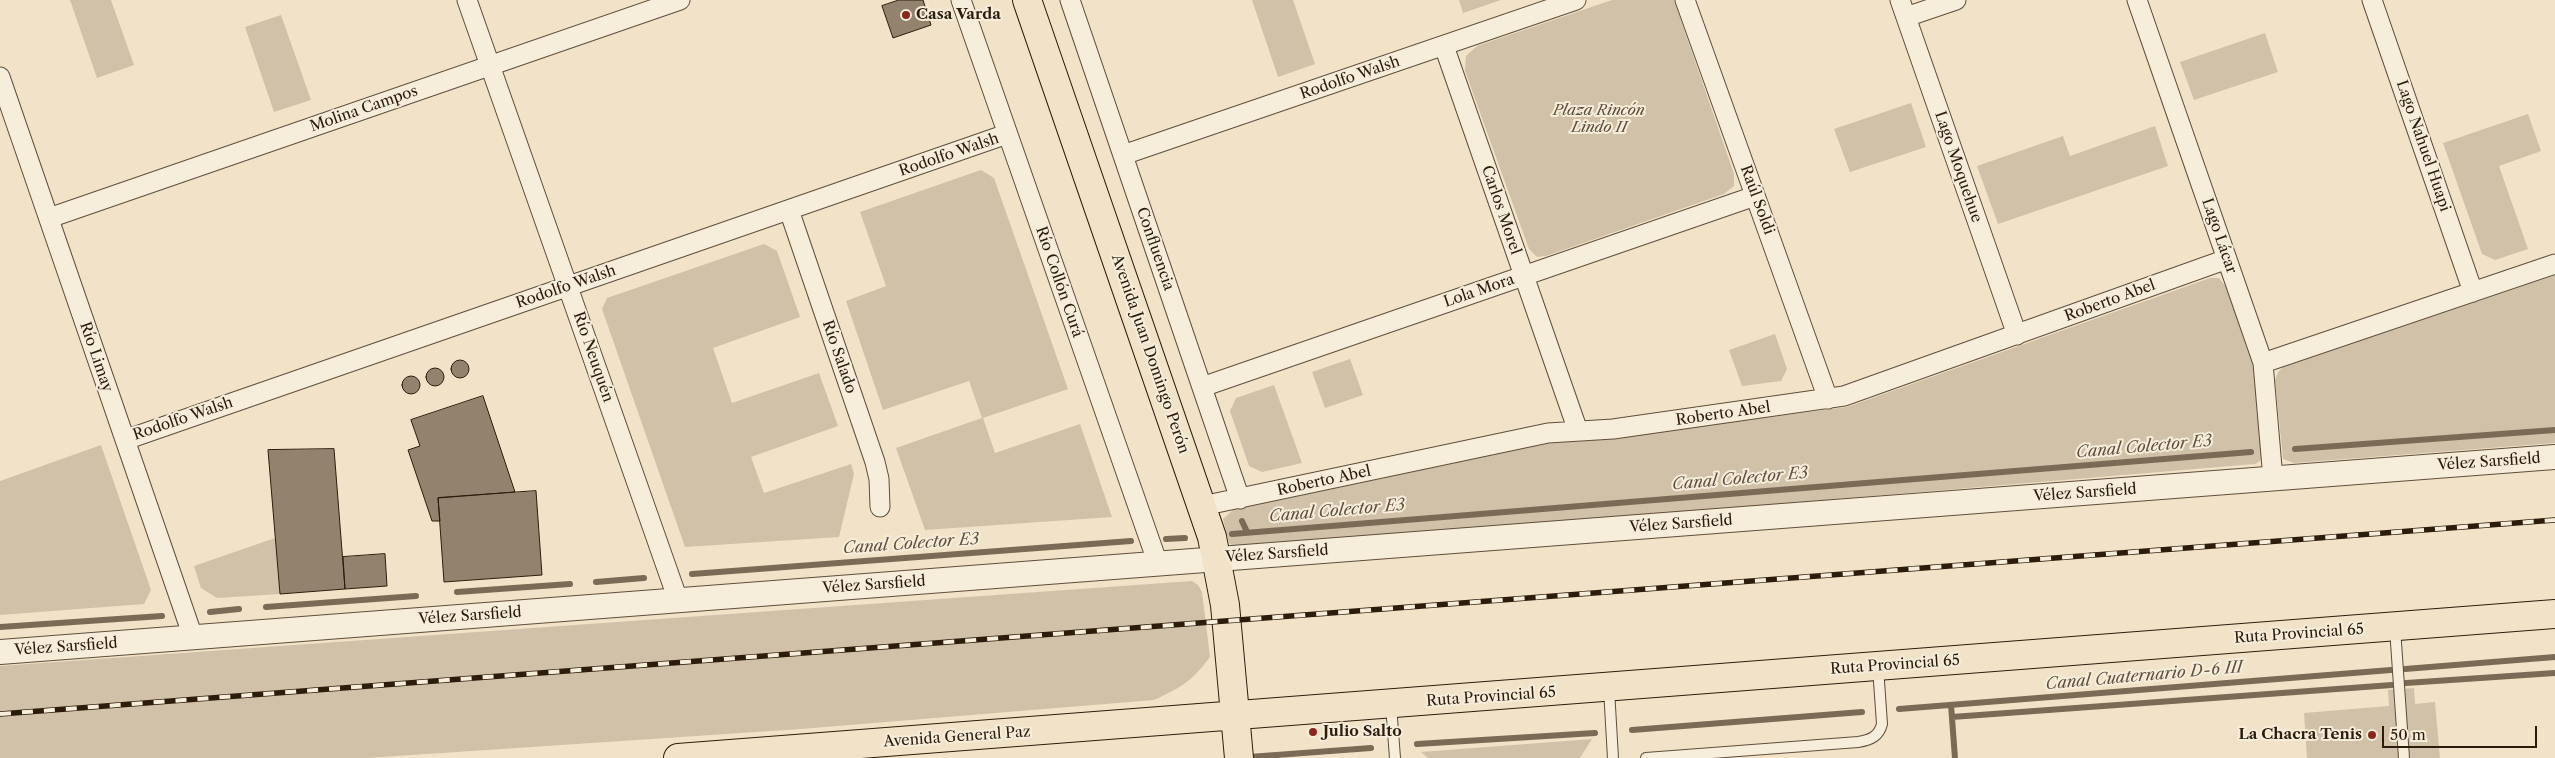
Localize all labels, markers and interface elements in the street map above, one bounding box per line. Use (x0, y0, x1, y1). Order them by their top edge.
place label: Casa Varda (916, 6, 1001, 24)
marker: Casa Varda (900, 9, 912, 21)
street label: Rodolfo Walsh (1298, 52, 1402, 104)
street label: Lago Nahuel Huapi (2392, 78, 2454, 214)
street label: Molina Campos (308, 82, 420, 136)
park label: Plaza Rincón Lindo II (1553, 102, 1645, 137)
street label: Lago Moquehue (1931, 109, 1985, 225)
street label: Rodolfo Walsh (897, 129, 1001, 181)
street label: Carlos Morel (1477, 163, 1525, 257)
street label: Raúl Soldi (1736, 163, 1778, 237)
street label: Lago Lácar (2198, 196, 2240, 276)
street label: Confluencia (1132, 205, 1178, 293)
street label: Río Collón Curá (1032, 224, 1086, 340)
street label: Avenida Juan Domingo Perón (1107, 252, 1193, 456)
street label: Rodolfo Walsh (514, 261, 618, 313)
street label: Lola Mora (1441, 271, 1517, 311)
street label: Roberto Abel (2062, 276, 2158, 326)
street label: Río Neuquén (569, 309, 617, 405)
street label: Río Salado (818, 318, 860, 396)
street label: Río Limay (76, 320, 116, 394)
street label: Rodolfo Walsh (131, 393, 235, 445)
street label: Roberto Abel (1675, 398, 1771, 430)
water label: Canal Colector E3 (2075, 431, 2213, 463)
street label: Vélez Sarsfield (2437, 449, 2541, 475)
street label: Roberto Abel (1276, 462, 1372, 500)
water label: Canal Colector E3 (1671, 463, 1809, 495)
street label: Vélez Sarsfield (2033, 480, 2137, 506)
water label: Canal Colector E3 (1268, 495, 1406, 527)
street label: Vélez Sarsfield (1629, 511, 1733, 537)
water label: Canal Colector E3 (842, 530, 980, 558)
street label: Vélez Sarsfield (1225, 541, 1329, 567)
street label: Vélez Sarsfield (822, 572, 926, 598)
street label: Vélez Sarsfield (418, 603, 522, 629)
street label: Ruta Provincial 65 (2234, 620, 2364, 648)
street label: Vélez Sarsfield (14, 634, 118, 660)
street label: Ruta Provincial 65 (1830, 651, 1960, 679)
water label: Canal Cuaternario D-6 III (2045, 658, 2243, 694)
street label: Ruta Provincial 65 (1426, 683, 1556, 711)
scale bar (2385, 716, 2540, 748)
street label: Avenida General Paz (883, 723, 1031, 751)
place label: Julio Salto (1323, 723, 1402, 741)
text: 50 m (2390, 725, 2426, 744)
marker: Julio Salto (1307, 726, 1319, 738)
place label: La Chacra Tenis (2238, 726, 2362, 744)
marker: La Chacra Tenis (2366, 729, 2378, 741)

